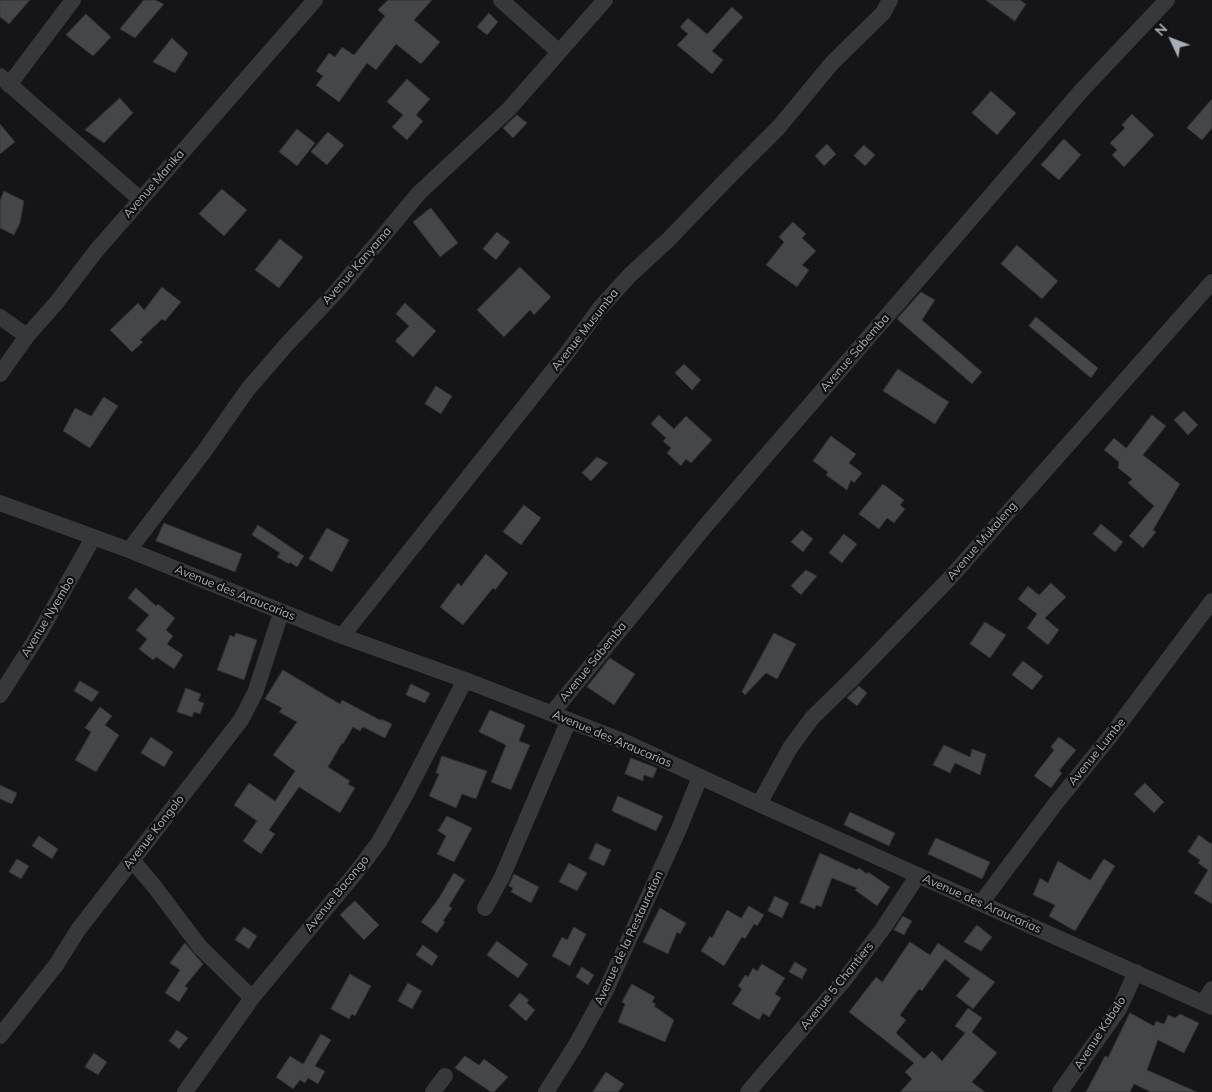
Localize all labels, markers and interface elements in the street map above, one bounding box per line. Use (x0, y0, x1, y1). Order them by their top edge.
north arrow (1147, 15, 1197, 65)
text: N (1151, 20, 1171, 40)
street label: Avenue Manika (120, 147, 188, 221)
street label: Avenue Kanyama (319, 224, 395, 308)
street label: Avenue Musumba (549, 286, 621, 374)
street label: Avenue Sabemba (817, 311, 893, 395)
street label: Avenue Mukaleng (944, 499, 1020, 583)
street label: Avenue des Araucarias (173, 562, 297, 624)
street label: Avenue Nyembo (18, 574, 78, 660)
street label: Avenue Sabemba (556, 619, 630, 705)
street label: Avenue des Araucarias (550, 707, 674, 771)
street label: Avenue Lumbe (1065, 715, 1129, 789)
street label: Avenue Kongolo (121, 792, 187, 872)
street label: Avenue Bacongo (302, 853, 372, 935)
street label: Avenue de la Restauration (592, 869, 666, 1007)
street label: Avenue des Araucarias (920, 871, 1044, 937)
street label: Avenue 5 Chantiers (797, 939, 877, 1033)
street label: Avenue Kabalo (1071, 994, 1129, 1072)

